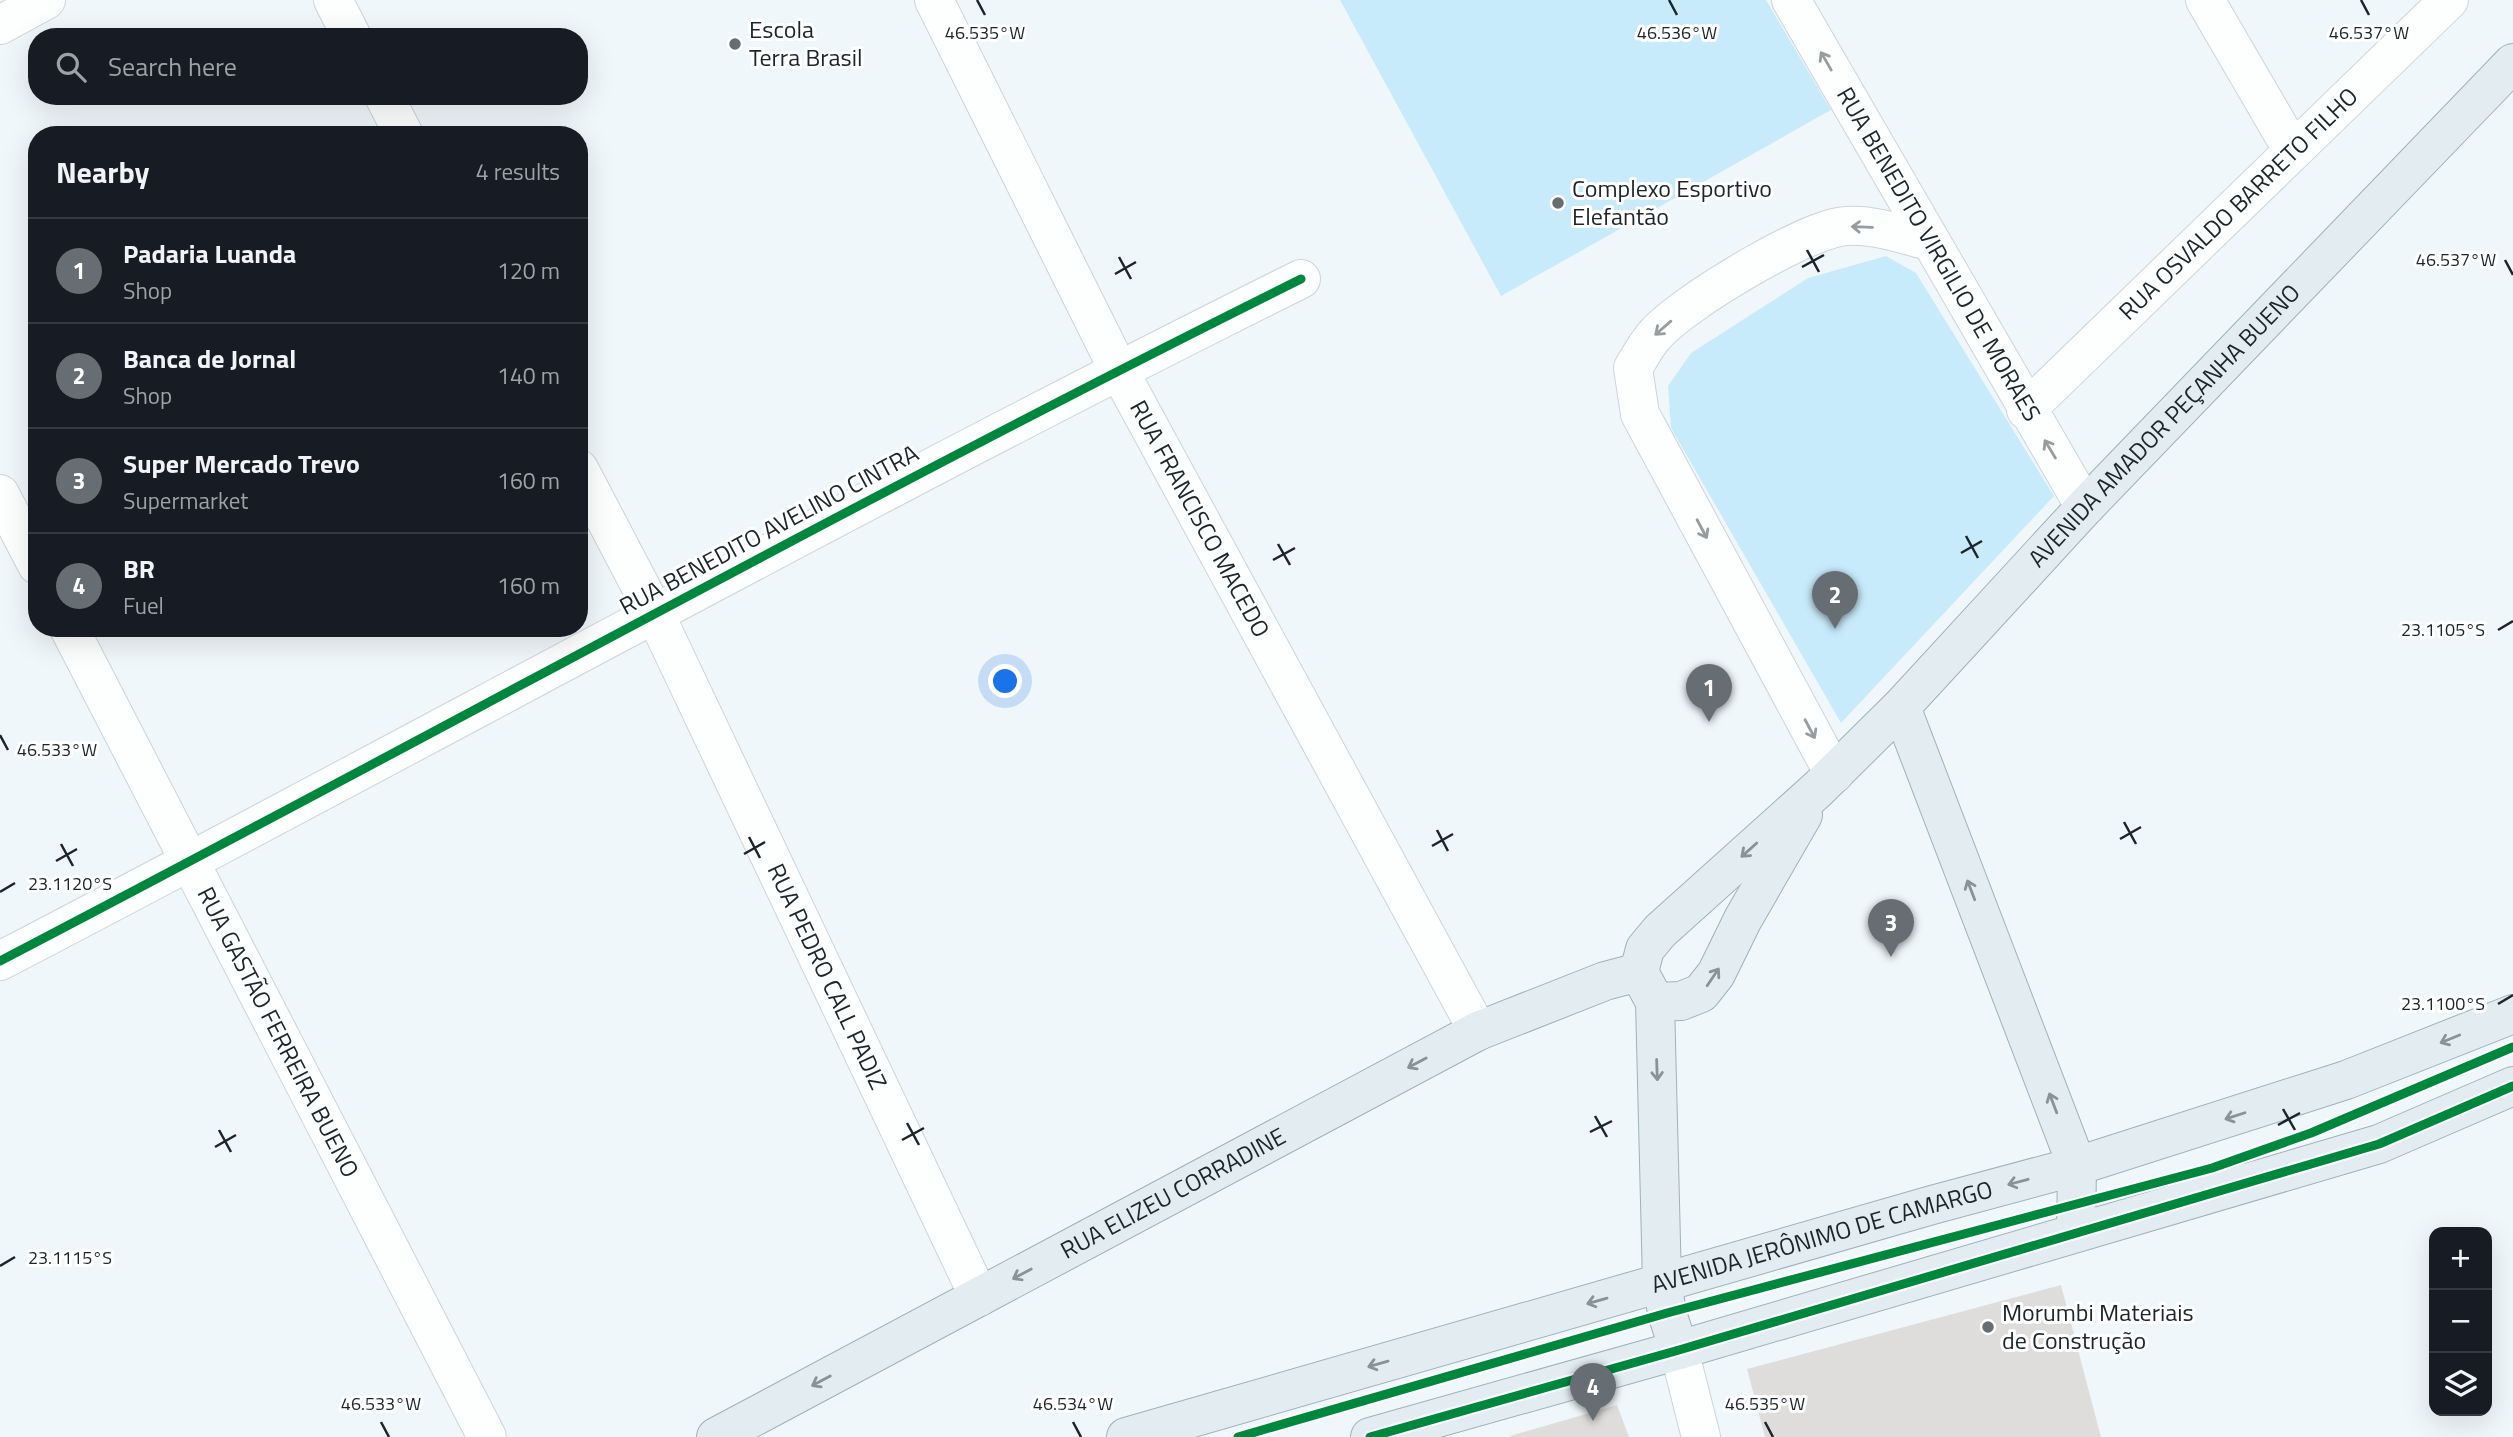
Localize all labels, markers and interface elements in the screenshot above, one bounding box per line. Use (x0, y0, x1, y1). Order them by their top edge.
place label: Escola Terra Brasil (749, 11, 863, 75)
text: 46.535°W (945, 19, 1025, 46)
text: 46.536°W (1637, 19, 1717, 46)
text: 46.537°W (2329, 19, 2409, 46)
search box (28, 28, 588, 105)
marker: Escola Terra Brasil (727, 36, 743, 52)
text: Search here (108, 47, 237, 86)
icon: search (52, 48, 90, 86)
one-way arrow (1819, 51, 1832, 72)
street label: RUA OSVALDO BARRETO FILHO (2110, 79, 2366, 328)
street label: RUA BENEDITO VIRGILIO DE MORAES (1828, 80, 2051, 428)
text: Nearby (56, 149, 149, 195)
text: 4 results (476, 154, 560, 189)
place label: Complexo Esportivo Elefantão (1572, 170, 1772, 234)
marker: Complexo Esportivo Elefantão (1550, 195, 1566, 211)
one-way arrow (1851, 221, 1874, 234)
text: Padaria Luanda (123, 234, 296, 273)
text: 46.537°W (2416, 246, 2496, 273)
text: 1 (73, 253, 85, 288)
text: 120 m (497, 253, 560, 288)
text: Shop (123, 273, 172, 308)
street label: AVENIDA AMADOR PEÇANHA BUENO (2019, 275, 2308, 575)
one-way arrow (1654, 320, 1672, 336)
text: Banca de Jornal (123, 339, 296, 378)
text: 2 (73, 358, 85, 393)
text: 140 m (497, 358, 560, 393)
text: Shop (123, 378, 172, 413)
street label: RUA FRANCISCO MACEDO (1121, 393, 1280, 644)
street label: RUA BENEDITO AVELINO CINTRA (613, 435, 925, 623)
one-way arrow (2043, 439, 2057, 459)
text: Super Mercado Trevo (123, 444, 360, 483)
text: 3 (73, 463, 85, 498)
text: 160 m (497, 463, 560, 498)
text: Supermarket (123, 483, 248, 518)
one-way arrow (1695, 518, 1709, 538)
text: BR (123, 549, 155, 588)
text: 4 (73, 568, 85, 603)
text: 160 m (497, 568, 560, 603)
pin: 2 (1812, 571, 1858, 629)
text: Fuel (123, 588, 164, 623)
text: 23.1105°S (2401, 616, 2485, 643)
your location (988, 664, 1022, 698)
pin: 1 (1686, 664, 1732, 722)
one-way arrow (1803, 718, 1817, 739)
text: 46.533°W (17, 736, 97, 763)
one-way arrow (1740, 842, 1758, 858)
street label: RUA PEDRO CALL PADIZ (759, 857, 897, 1095)
text: 23.1120°S (28, 870, 112, 897)
street label: RUA GASTÃO FERREIRA BUENO (189, 880, 369, 1183)
one-way arrow (1964, 880, 1976, 902)
pin: 3 (1868, 899, 1914, 957)
one-way arrow (1706, 967, 1720, 987)
text: 23.1100°S (2401, 990, 2485, 1017)
one-way arrow (2439, 1034, 2461, 1047)
one-way arrow (1408, 1056, 1428, 1070)
one-way arrow (1651, 1058, 1664, 1081)
one-way arrow (2045, 1092, 2058, 1114)
one-way arrow (2225, 1110, 2247, 1123)
street label: RUA ELIZEU CORRADINE (1054, 1118, 1292, 1267)
street label: AVENIDA JERÔNIMO DE CAMARGO (1647, 1171, 1996, 1302)
one-way arrow (2007, 1176, 2030, 1189)
map controls (2429, 1227, 2492, 1416)
button: + (2429, 1227, 2492, 1290)
text: 23.1115°S (28, 1244, 112, 1271)
one-way arrow (1012, 1268, 1033, 1281)
button: − (2429, 1290, 2492, 1353)
place label: Morumbi Materiais de Construção (2002, 1294, 2194, 1358)
one-way arrow (1586, 1295, 1608, 1308)
marker: Morumbi Materiais de Construção (1980, 1319, 1996, 1335)
button: layers (2429, 1353, 2492, 1416)
one-way arrow (1367, 1358, 1390, 1371)
pin: 4 (1570, 1363, 1616, 1421)
one-way arrow (811, 1375, 832, 1388)
text: 46.533°W (341, 1390, 421, 1417)
text: 46.534°W (1033, 1390, 1113, 1417)
text: 46.535°W (1725, 1390, 1805, 1417)

